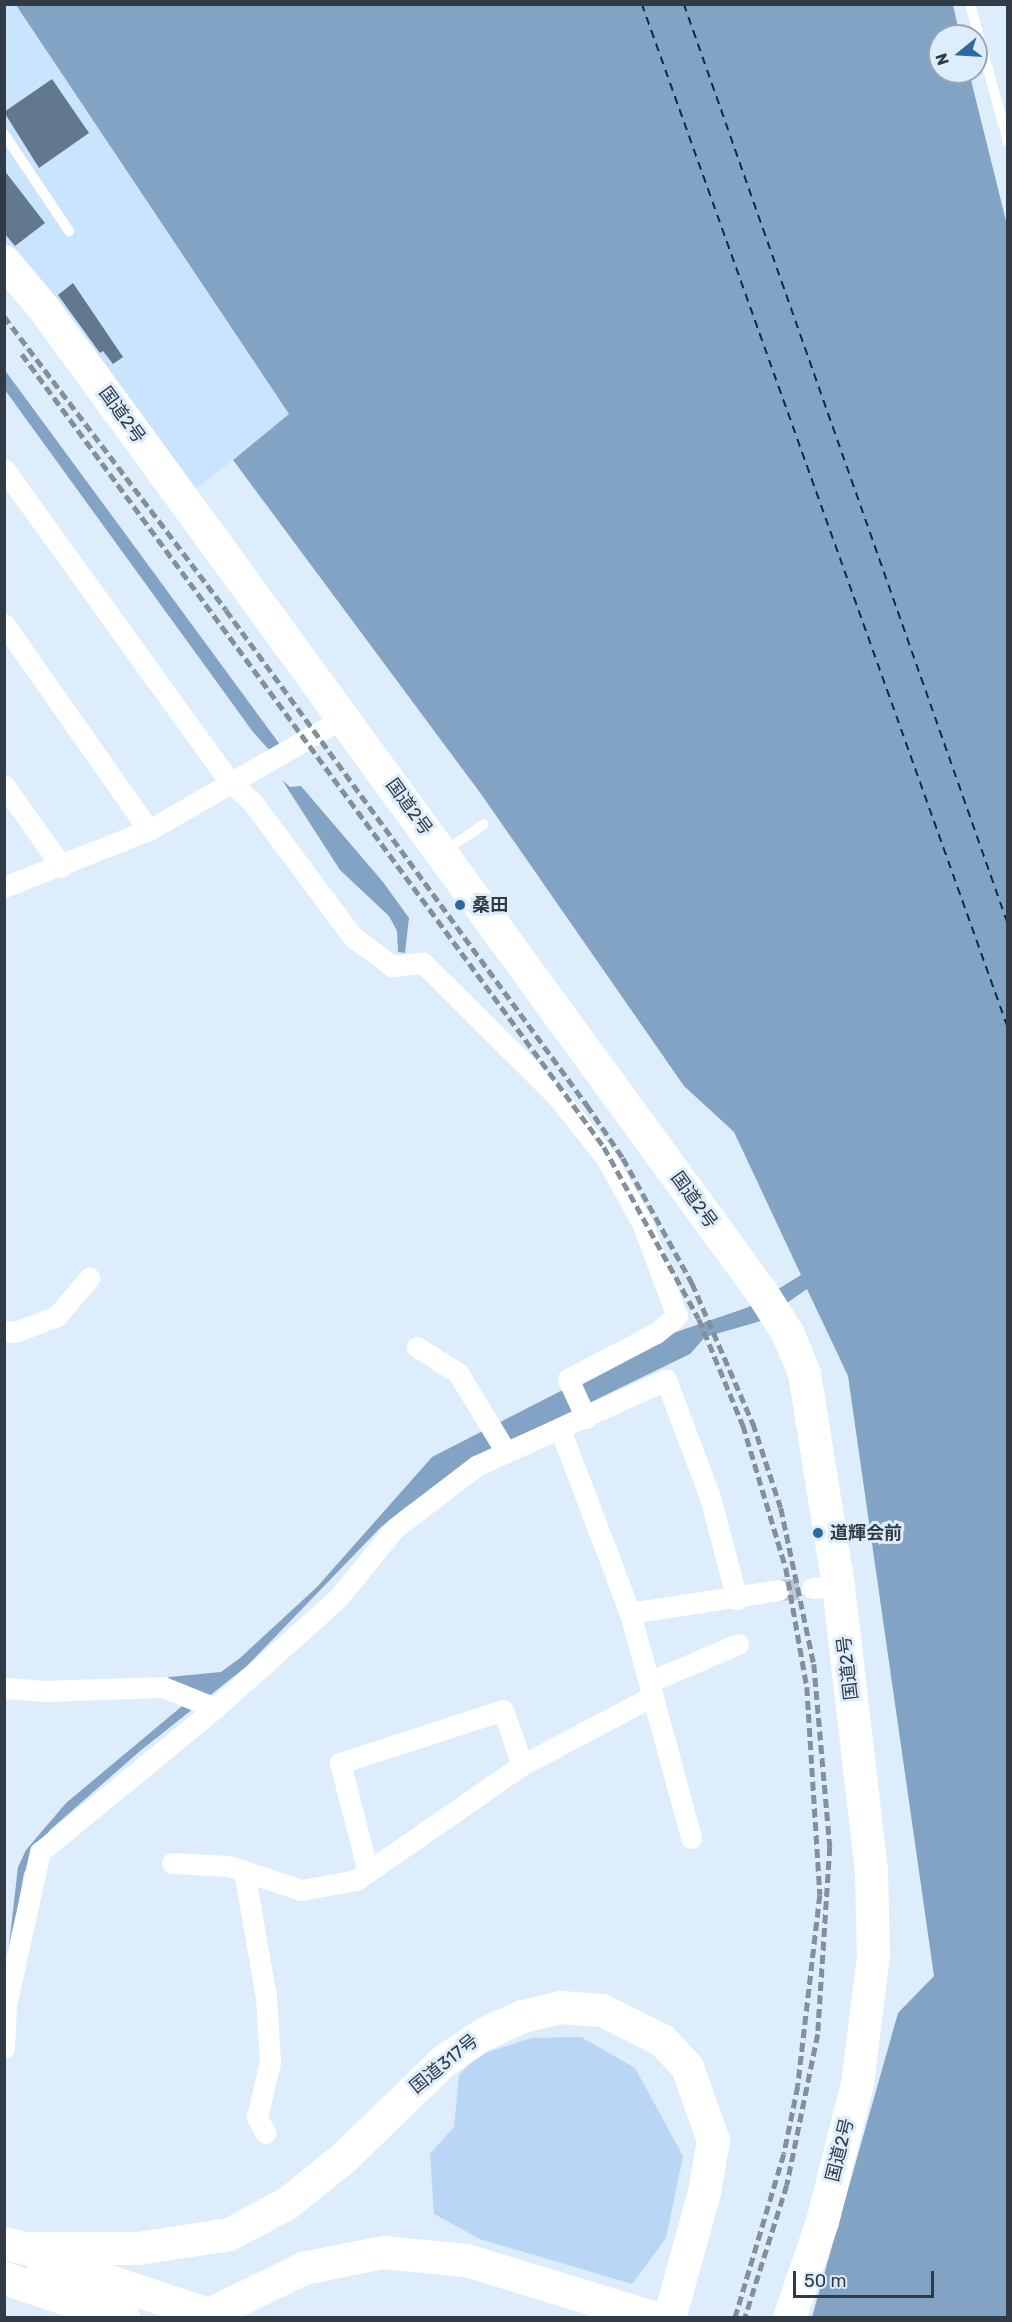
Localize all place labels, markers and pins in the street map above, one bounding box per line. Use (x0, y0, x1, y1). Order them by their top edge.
place label: 桑田 (472, 894, 508, 916)
marker: 桑田 (453, 898, 467, 912)
place label: 道輝会前 (830, 1522, 902, 1544)
marker: 道輝会前 (811, 1526, 825, 1540)

